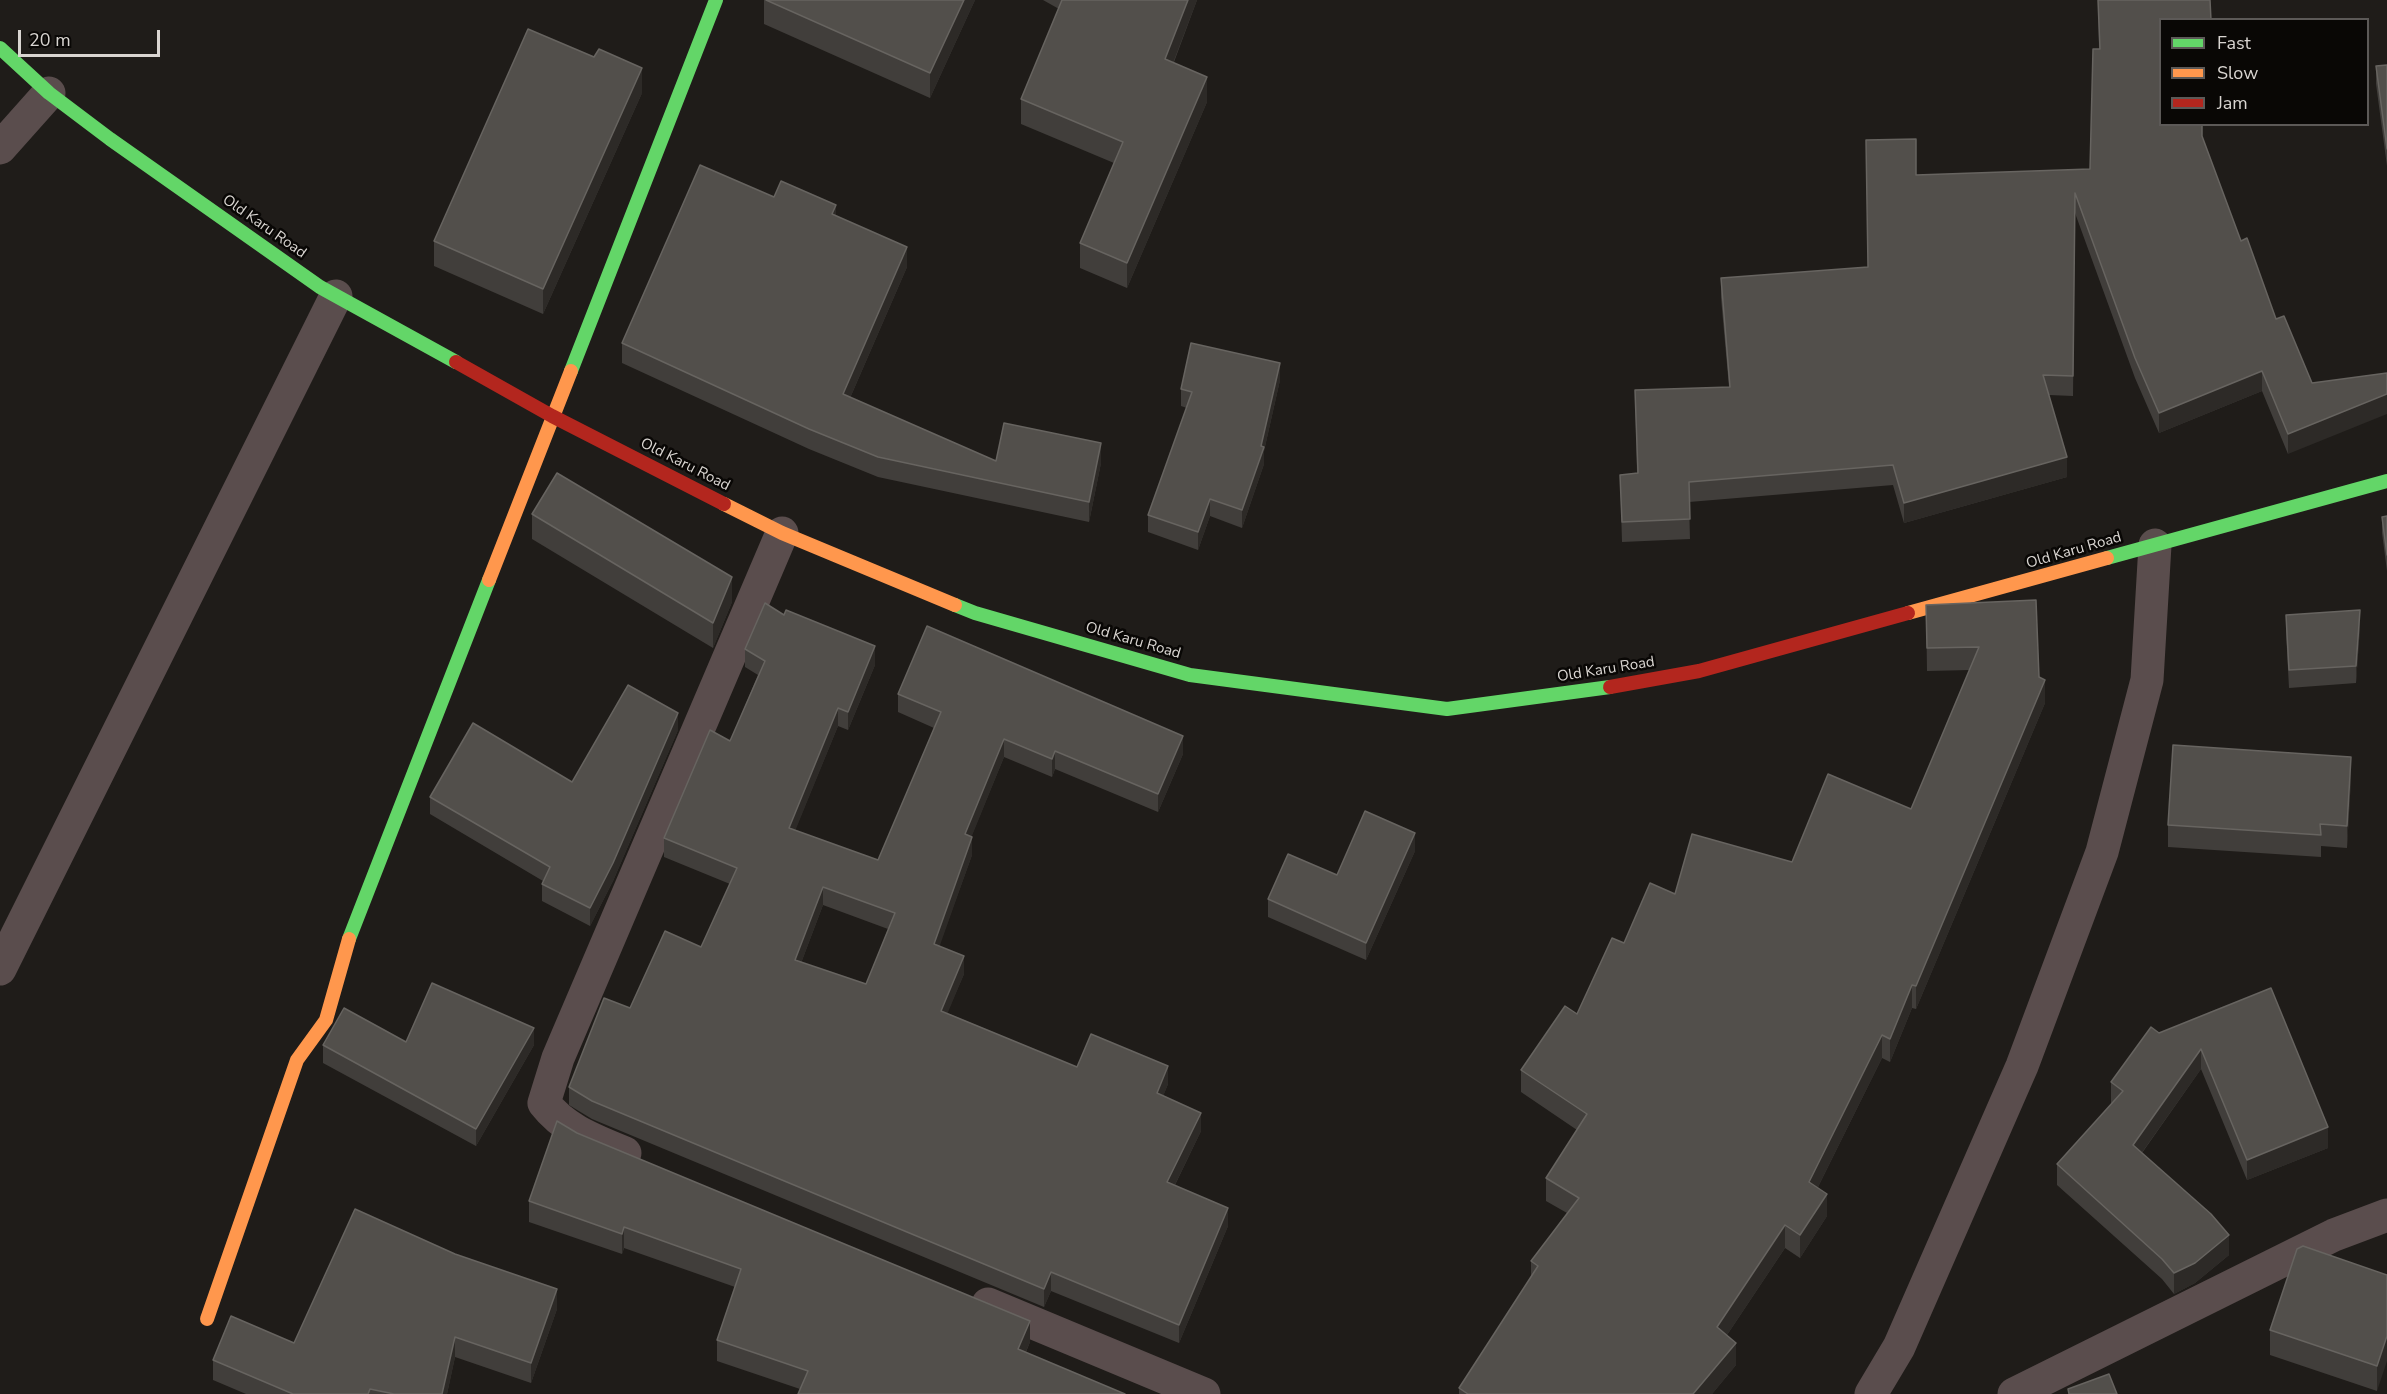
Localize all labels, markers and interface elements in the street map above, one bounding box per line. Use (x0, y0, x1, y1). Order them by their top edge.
scale bar (21, 18, 164, 56)
legend (2159, 18, 2369, 126)
text: 20 m (29, 28, 71, 52)
text: Fast (2217, 31, 2251, 55)
text: Slow (2217, 61, 2258, 85)
text: Jam (2217, 91, 2248, 115)
street label: Old Karu Road (219, 191, 309, 263)
street label: Old Karu Road (637, 435, 733, 495)
street label: Old Karu Road (2024, 529, 2124, 573)
street label: Old Karu Road (1083, 619, 1183, 663)
street label: Old Karu Road (1556, 653, 1656, 687)

